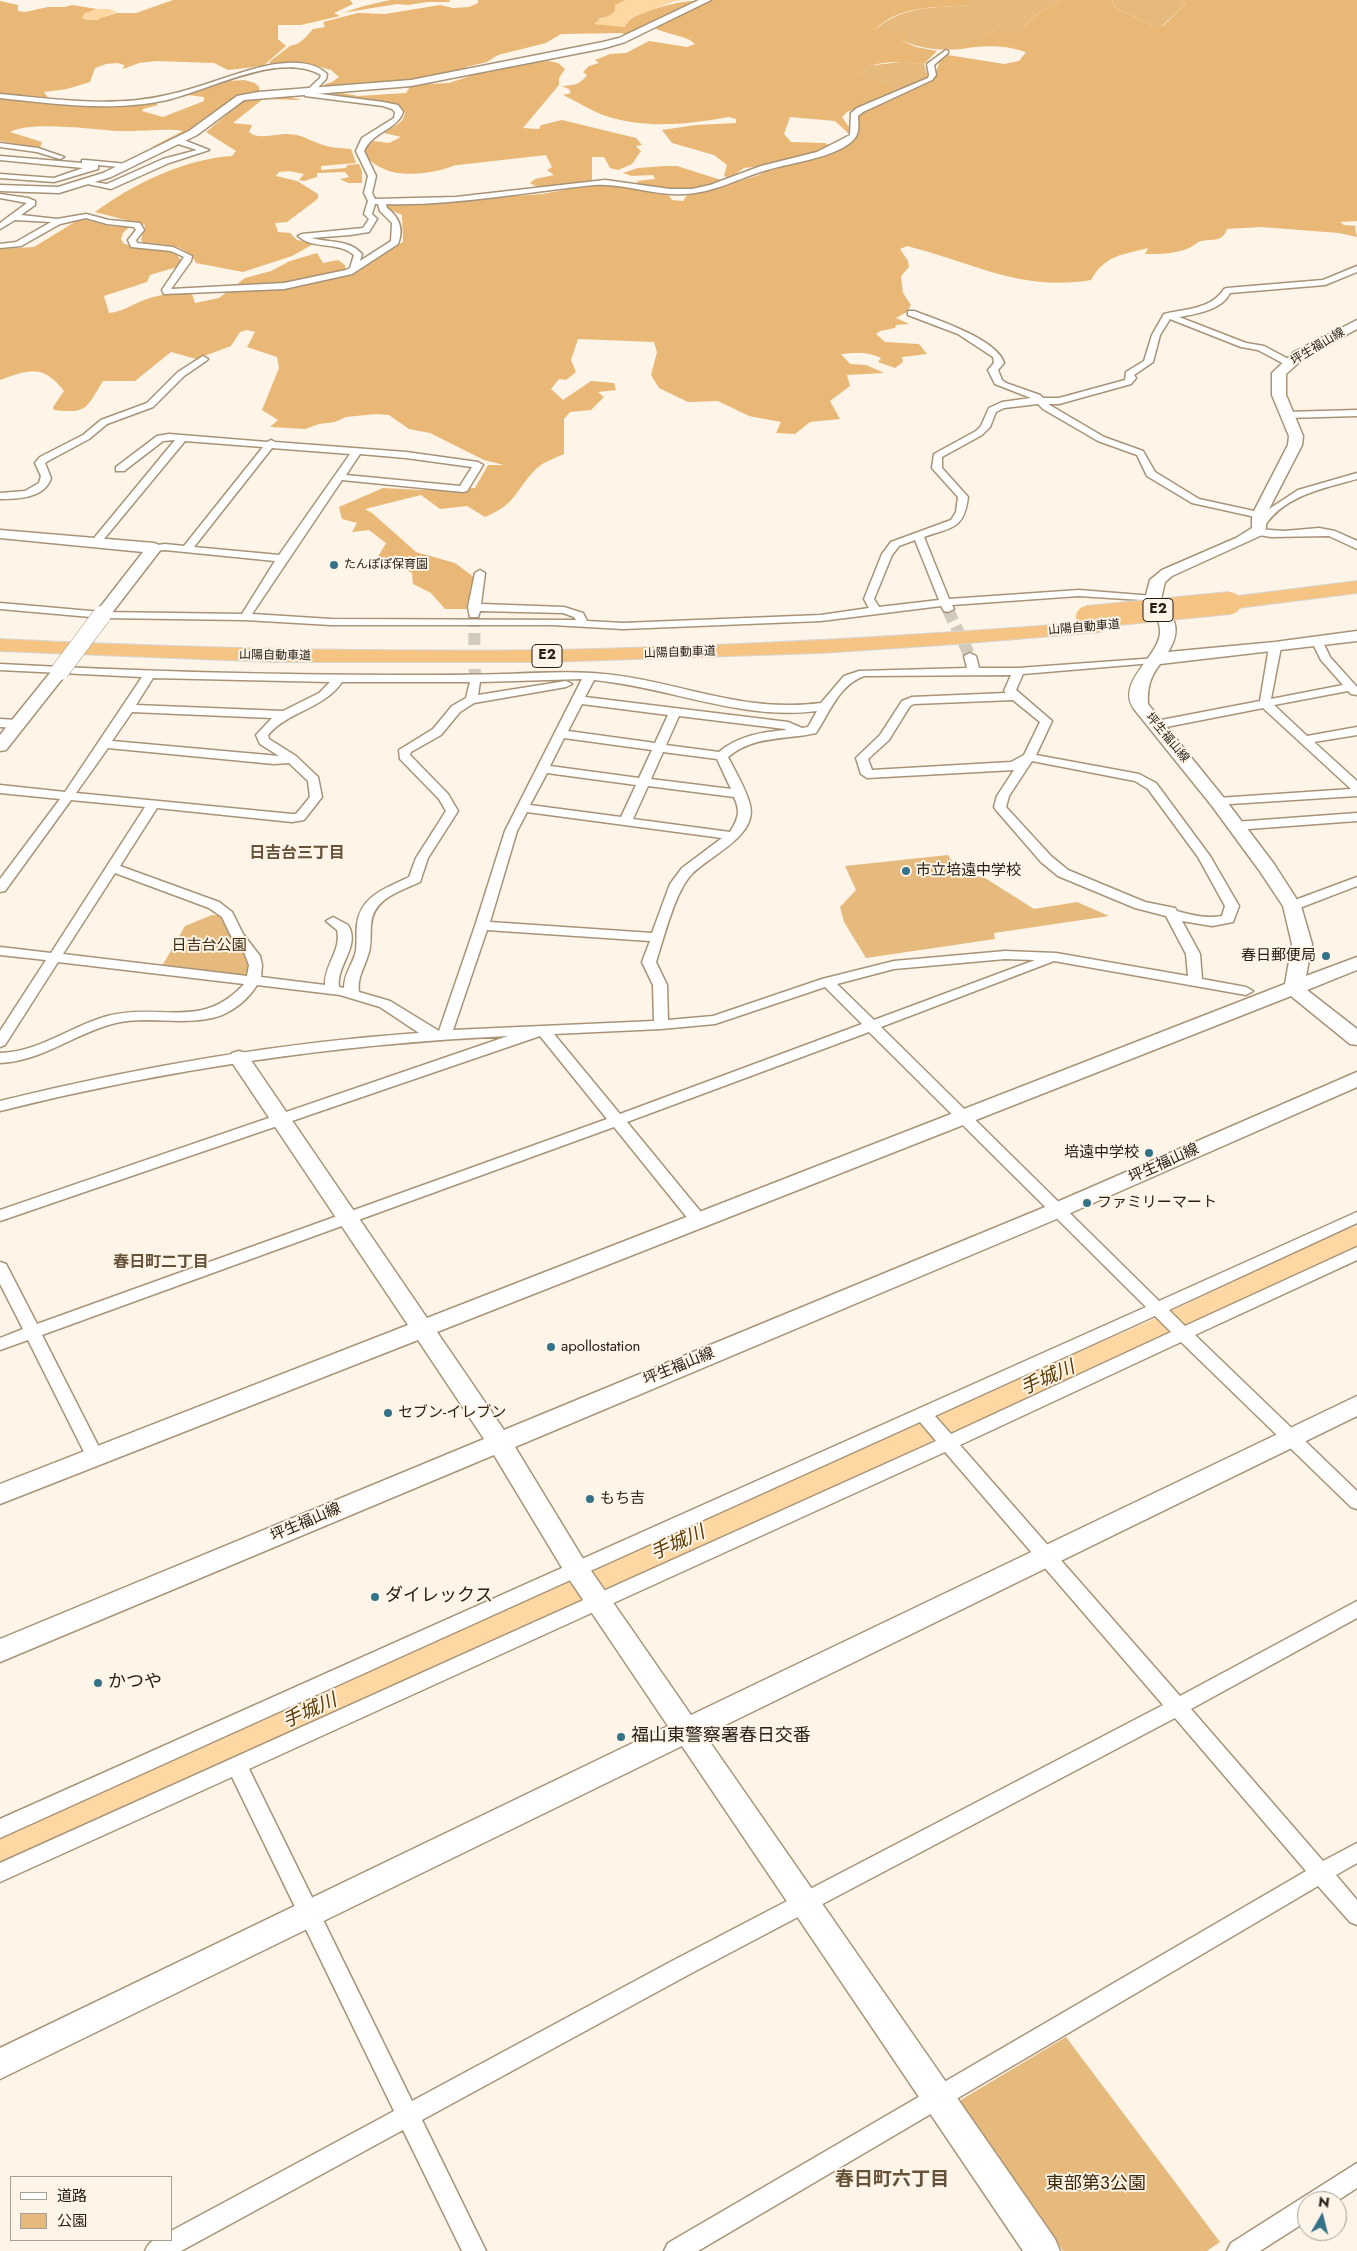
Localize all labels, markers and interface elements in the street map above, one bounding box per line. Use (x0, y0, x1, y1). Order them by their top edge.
street label: 坪生福山線 (1289, 325, 1347, 369)
place label: たんぽぽ保育園 (344, 558, 428, 572)
marker: たんぽぽ保育園 (328, 559, 340, 571)
road number: E2 (1143, 598, 1173, 622)
street label: 山陽自動車道 (1048, 618, 1120, 638)
road number: E2 (532, 644, 562, 668)
street label: 山陽自動車道 (644, 645, 716, 661)
street label: 山陽自動車道 (239, 648, 311, 664)
street label: 坪生福山線 (1142, 710, 1192, 766)
district label: 日吉台三丁目 (249, 844, 345, 864)
place label: 市立培遠中学校 (916, 862, 1021, 880)
marker: 市立培遠中学校 (900, 865, 912, 877)
park label: 日吉台公園 (172, 937, 246, 955)
place label: 春日郵便局 (1241, 947, 1316, 965)
marker: 春日郵便局 (1320, 950, 1332, 962)
street label: 坪生福山線 (1126, 1141, 1202, 1187)
place label: 培遠中学校 (1064, 1144, 1139, 1162)
marker: 培遠中学校 (1143, 1147, 1155, 1159)
place label: ファミリーマート (1097, 1194, 1217, 1212)
marker: ファミリーマート (1081, 1197, 1093, 1209)
district label: 春日町二丁目 (113, 1253, 209, 1273)
place label: apollostation (561, 1338, 640, 1356)
marker: apollostation (545, 1341, 557, 1353)
street label: 坪生福山線 (641, 1345, 717, 1389)
water label: 手城川 (1017, 1357, 1079, 1401)
place label: セブン-イレブン (398, 1404, 506, 1422)
marker: セブン-イレブン (382, 1407, 394, 1419)
place label: もち吉 (600, 1490, 645, 1508)
marker: もち吉 (584, 1493, 596, 1505)
street label: 坪生福山線 (268, 1500, 344, 1546)
water label: 手城川 (647, 1522, 709, 1566)
place label: ダイレックス (385, 1586, 493, 1608)
marker: ダイレックス (369, 1591, 381, 1603)
place label: かつや (108, 1672, 162, 1694)
marker: かつや (92, 1677, 104, 1689)
water label: 手城川 (279, 1690, 341, 1734)
place label: 福山東警察署春日交番 (631, 1726, 811, 1748)
marker: 福山東警察署春日交番 (615, 1731, 627, 1743)
district label: 春日町六丁目 (835, 2169, 949, 2191)
park label: 東部第3公園 (1046, 2174, 1146, 2196)
legend (10, 2176, 172, 2241)
text: 道路 (57, 2185, 87, 2207)
north arrow (1297, 2191, 1347, 2241)
text: N (1317, 2191, 1331, 2213)
text: 公園 (57, 2210, 87, 2232)

